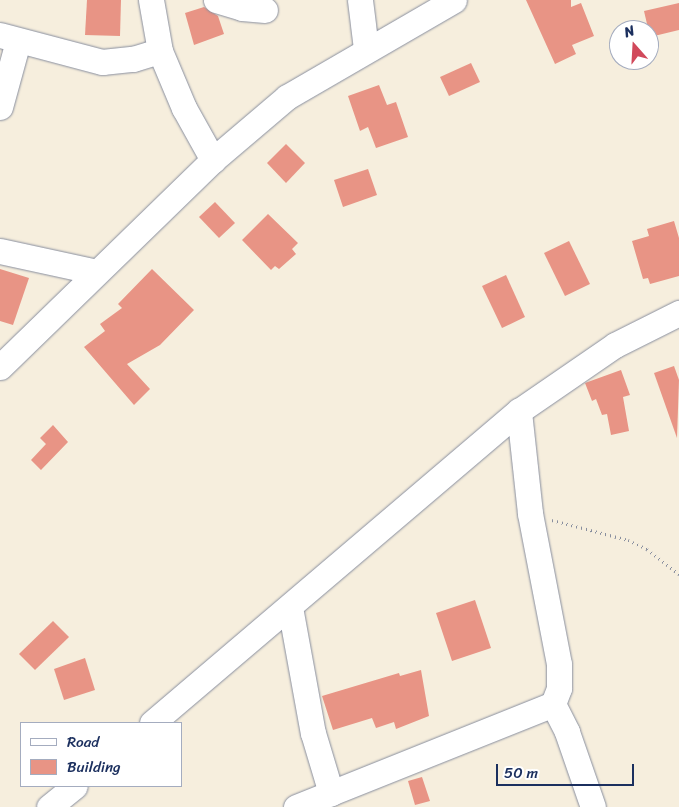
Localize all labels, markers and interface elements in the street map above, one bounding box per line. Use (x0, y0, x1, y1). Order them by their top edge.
text: N (621, 18, 638, 45)
north arrow (609, 20, 659, 70)
legend (20, 722, 182, 787)
text: Road (67, 729, 99, 755)
text: Building (67, 754, 121, 780)
scale bar (499, 754, 636, 786)
text: 50 m (504, 760, 538, 786)

